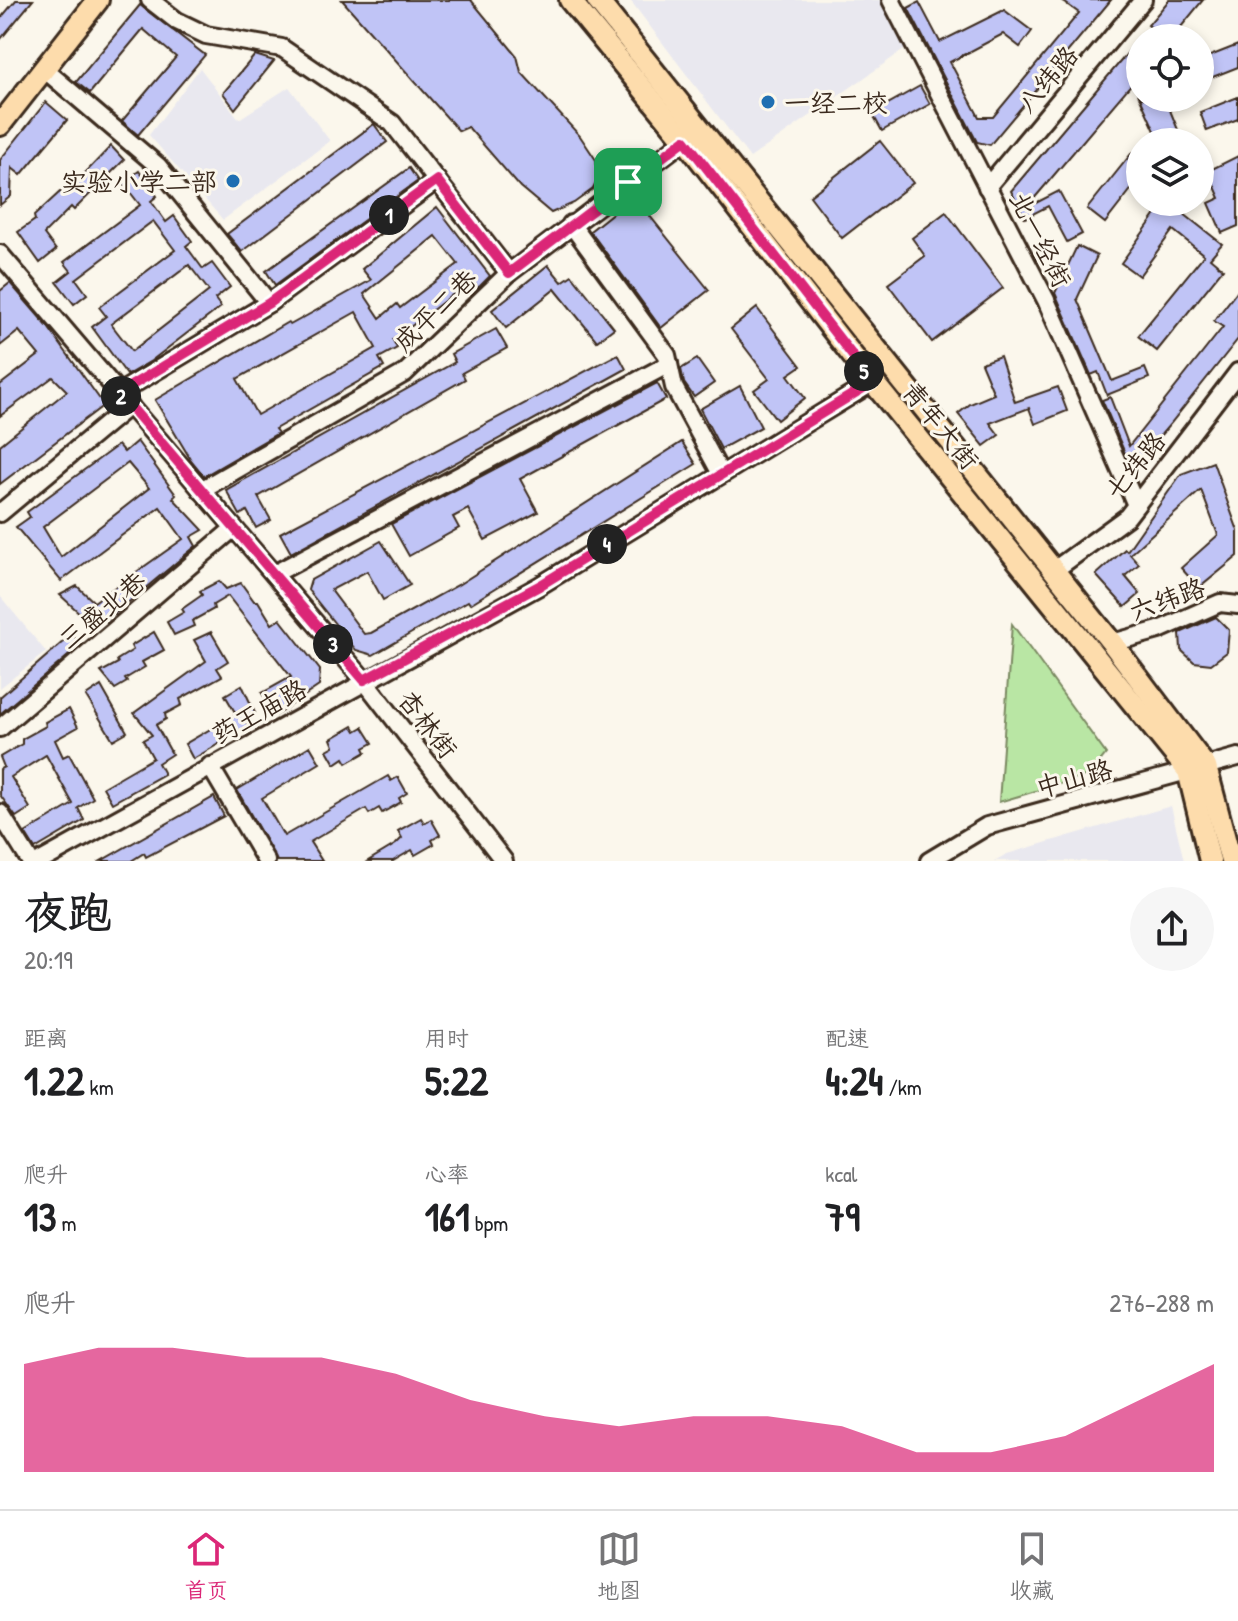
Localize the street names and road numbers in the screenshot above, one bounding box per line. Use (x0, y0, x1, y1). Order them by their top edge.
street label: 八纬路 (1009, 38, 1085, 120)
street label: 北一经街 (1002, 185, 1080, 293)
street label: 成平二巷 (385, 261, 485, 359)
street label: 青年大街 (895, 374, 987, 476)
street label: 七纬路 (1097, 424, 1173, 506)
street label: 三盛北巷 (51, 563, 153, 657)
street label: 六纬路 (1124, 569, 1210, 629)
street label: 药王庙路 (205, 670, 313, 752)
street label: 杏林街 (390, 682, 466, 766)
street label: 中山路 (1032, 751, 1116, 805)

